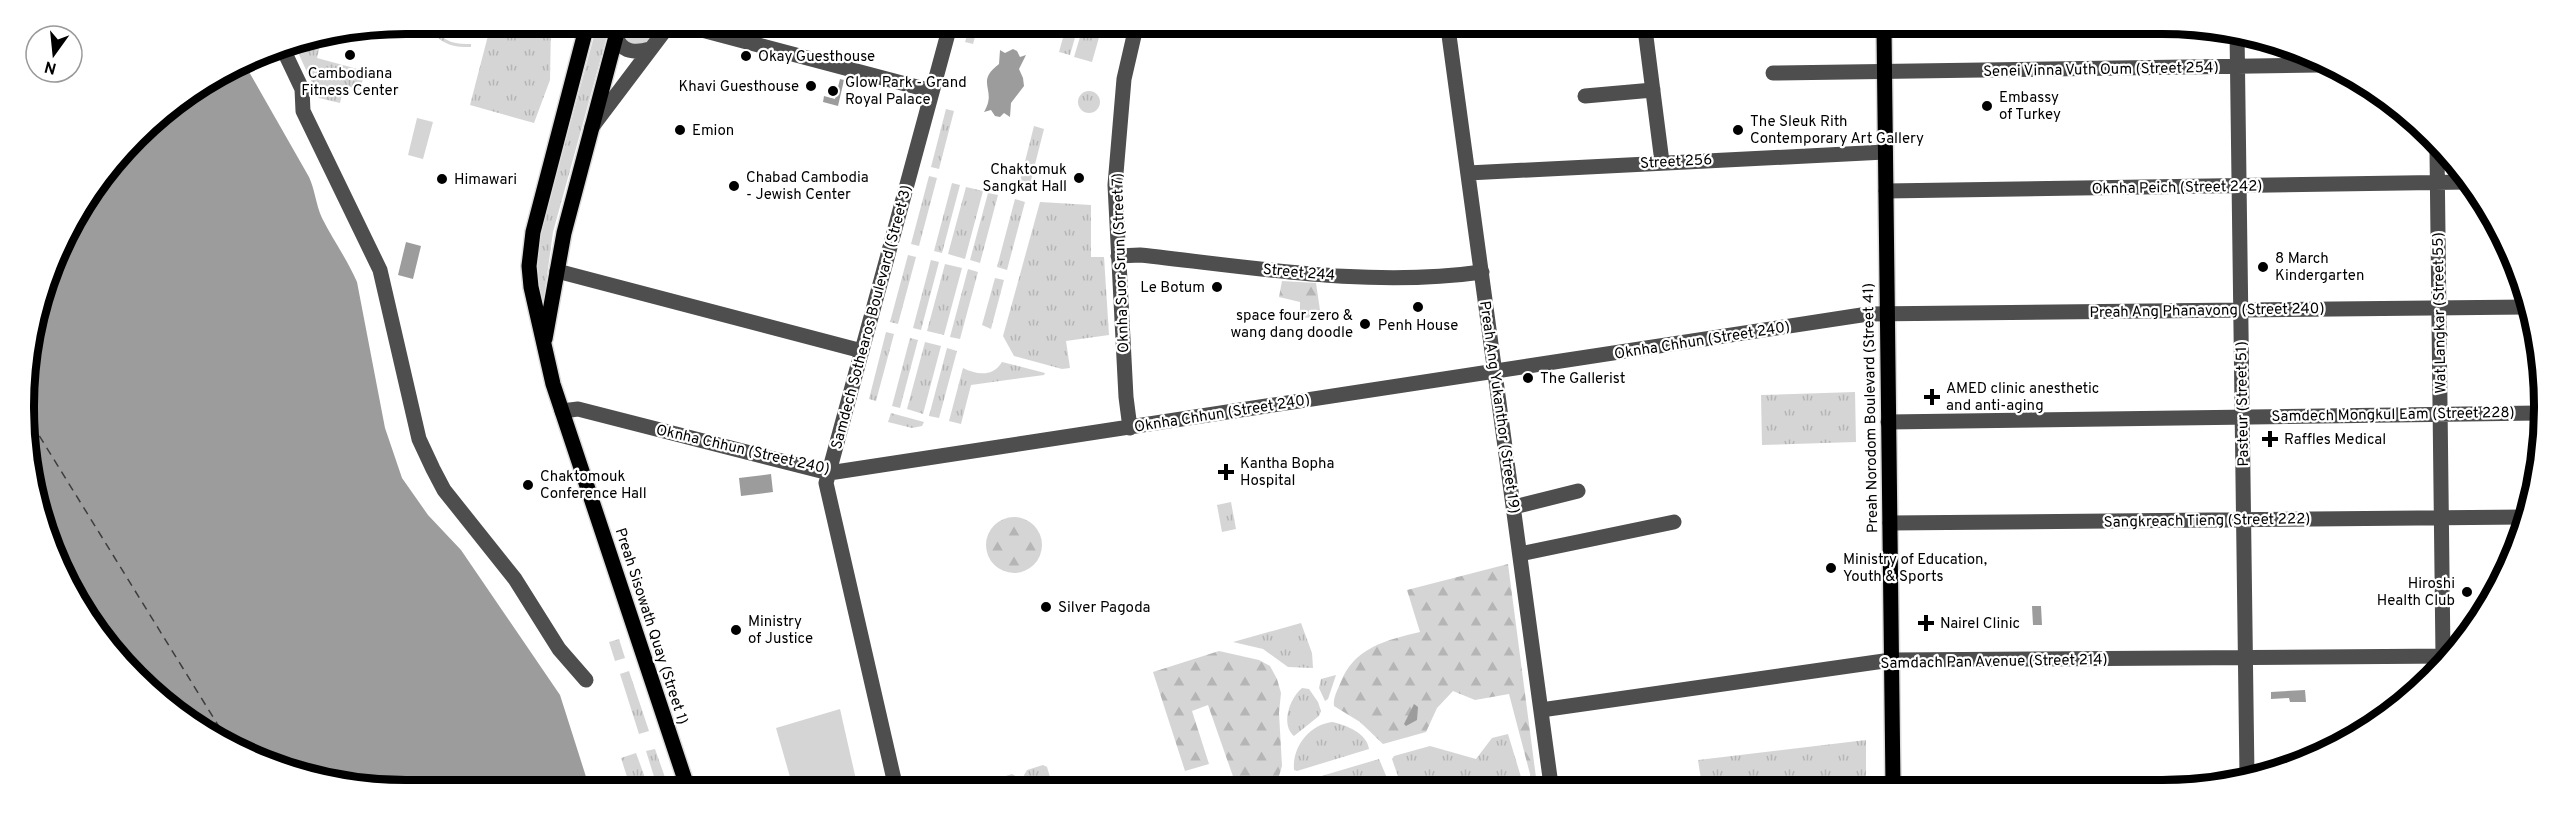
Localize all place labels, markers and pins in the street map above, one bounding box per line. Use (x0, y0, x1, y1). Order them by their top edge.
marker: Cambodiana Fitness Center (343, 48, 357, 62)
place label: Okay Guesthouse (758, 48, 875, 67)
marker: Okay Guesthouse (739, 49, 753, 63)
place label: Cambodiana Fitness Center (301, 65, 399, 101)
place label: Glow Park - Grand Royal Palace (845, 74, 967, 110)
place label: Khavi Guesthouse (678, 78, 799, 97)
marker: Khavi Guesthouse (804, 79, 818, 93)
marker: Glow Park - Grand Royal Palace (826, 84, 840, 98)
place label: Embassy of Turkey (1999, 89, 2061, 125)
marker: Embassy of Turkey (1980, 99, 1994, 113)
place label: The Sleuk Rith Contemporary Art Gallery (1750, 113, 1924, 149)
place label: Emion (692, 122, 734, 141)
marker: Emion (673, 123, 687, 137)
marker: The Sleuk Rith Contemporary Art Gallery (1731, 123, 1745, 137)
place label: Chaktomuk Sangkat Hall (983, 161, 1067, 197)
place label: Chabad Cambodia - Jewish Center (746, 169, 869, 205)
place label: Himawari (454, 171, 517, 190)
marker: Chaktomuk Sangkat Hall (1072, 171, 1086, 185)
marker: Himawari (435, 172, 449, 186)
marker: Chabad Cambodia - Jewish Center (727, 179, 741, 193)
place label: 8 March Kindergarten (2275, 250, 2364, 286)
marker: 8 March Kindergarten (2256, 260, 2270, 274)
place label: Le Botum (1140, 279, 1205, 298)
marker: Le Botum (1210, 280, 1224, 294)
marker: Penh House (1411, 300, 1425, 314)
place label: space four zero & wang dang doodle (1230, 307, 1353, 343)
marker: space four zero & wang dang doodle (1358, 317, 1372, 331)
place label: Penh House (1378, 317, 1458, 336)
place label: The Gallerist (1540, 370, 1625, 389)
marker: The Gallerist (1521, 371, 1535, 385)
place label: AMED clinic anesthetic and anti-aging (1946, 380, 2099, 416)
marker: AMED clinic anesthetic and anti-aging (1923, 388, 1941, 406)
marker: Raffles Medical (2261, 430, 2279, 448)
place label: Raffles Medical (2284, 431, 2386, 450)
place label: Kantha Bopha Hospital (1240, 455, 1334, 491)
marker: Kantha Bopha Hospital (1217, 463, 1235, 481)
place label: Chaktomouk Conference Hall (540, 468, 647, 504)
marker: Chaktomouk Conference Hall (521, 478, 535, 492)
place label: Ministry of Education, Youth & Sports (1843, 551, 1987, 587)
marker: Ministry of Education, Youth & Sports (1824, 561, 1838, 575)
place label: Hiroshi Health Club (2377, 575, 2455, 611)
marker: Hiroshi Health Club (2460, 585, 2474, 599)
place label: Silver Pagoda (1058, 599, 1150, 618)
marker: Silver Pagoda (1039, 600, 1053, 614)
place label: Ministry of Justice (748, 613, 813, 649)
marker: Nairel Clinic (1917, 614, 1935, 632)
place label: Nairel Clinic (1940, 615, 2020, 634)
marker: Ministry of Justice (729, 623, 743, 637)

